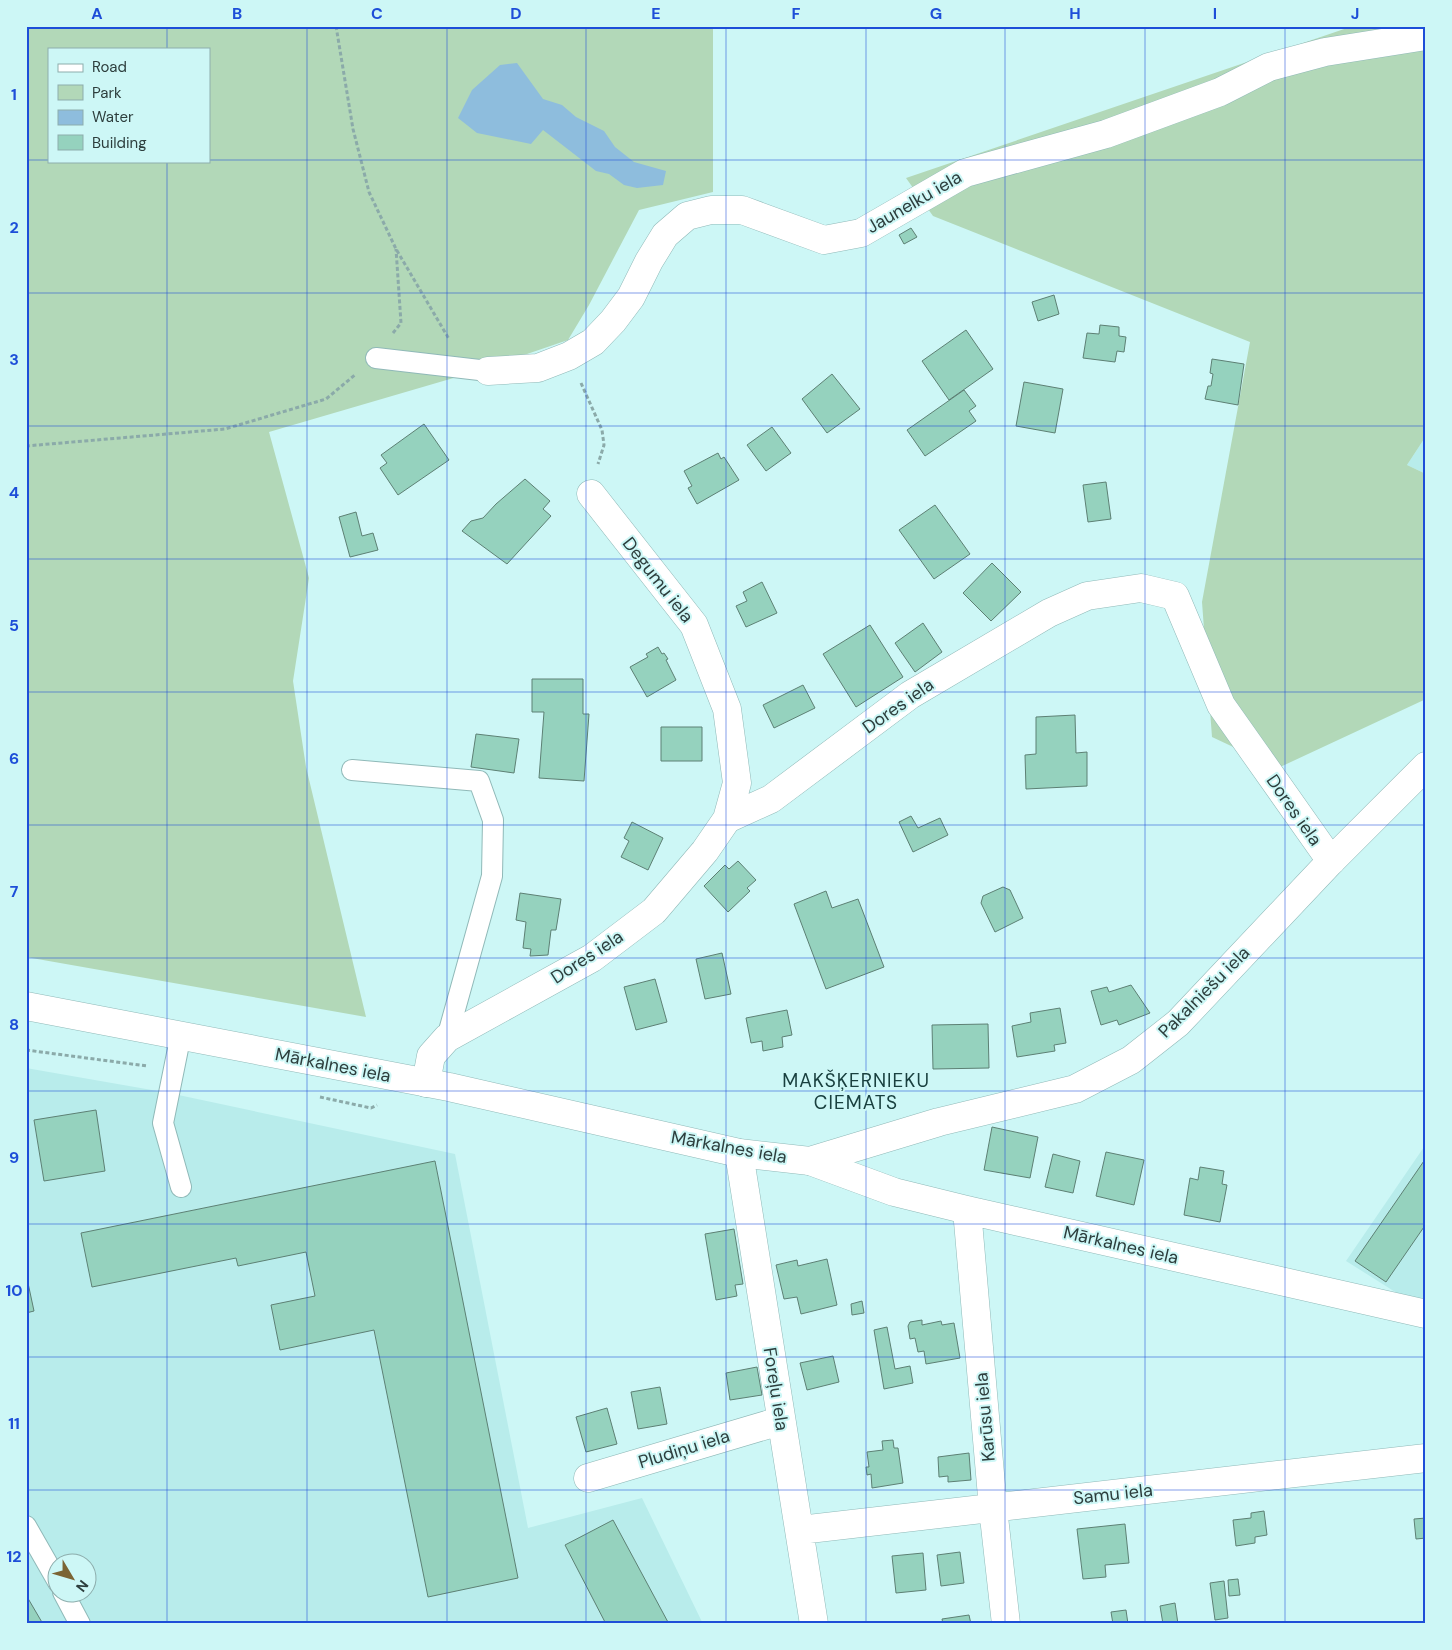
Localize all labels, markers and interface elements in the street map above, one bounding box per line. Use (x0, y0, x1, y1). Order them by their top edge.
text: A (91, 3, 103, 24)
text: B (232, 3, 242, 24)
text: C (371, 3, 383, 24)
text: D (510, 3, 522, 24)
text: E (651, 3, 661, 24)
text: F (792, 3, 801, 24)
text: G (930, 3, 942, 24)
text: H (1069, 3, 1081, 24)
text: I (1213, 3, 1217, 24)
text: J (1351, 3, 1359, 24)
legend (48, 48, 210, 162)
text: Road (92, 57, 127, 77)
text: Park (92, 83, 122, 103)
text: 1 (11, 84, 17, 105)
text: Water (92, 107, 134, 127)
text: Building (92, 133, 147, 153)
street label: Jaunelku iela (862, 165, 966, 239)
text: 2 (9, 217, 19, 238)
text: 3 (9, 349, 19, 370)
text: 4 (9, 482, 19, 503)
street label: Degumu iela (617, 532, 699, 628)
text: 5 (9, 615, 19, 636)
street label: Dores iela (858, 673, 938, 739)
text: 6 (9, 748, 19, 769)
street label: Dores iela (1261, 770, 1327, 850)
text: 7 (10, 881, 19, 902)
street label: Dores iela (546, 925, 628, 989)
street label: Pakalniešu iela (1153, 941, 1255, 1043)
text: 8 (9, 1014, 19, 1035)
street label: Mārkalnes iela (273, 1042, 393, 1088)
district label: MAKŠĶERNIEKU CIEMATS (782, 1068, 930, 1115)
street label: Mārkalnes iela (669, 1125, 789, 1169)
text: 9 (9, 1147, 19, 1168)
street label: Mārkalnes iela (1061, 1220, 1181, 1270)
text: 10 (5, 1280, 23, 1301)
street label: Foreļu iela (758, 1346, 794, 1432)
street label: Karūsu iela (969, 1371, 1001, 1463)
text: 11 (8, 1413, 20, 1434)
street label: Pludiņu iela (635, 1424, 733, 1474)
street label: Samu iela (1072, 1478, 1154, 1510)
text: 12 (6, 1546, 22, 1567)
north arrow (48, 1552, 98, 1602)
text: N (72, 1576, 92, 1596)

